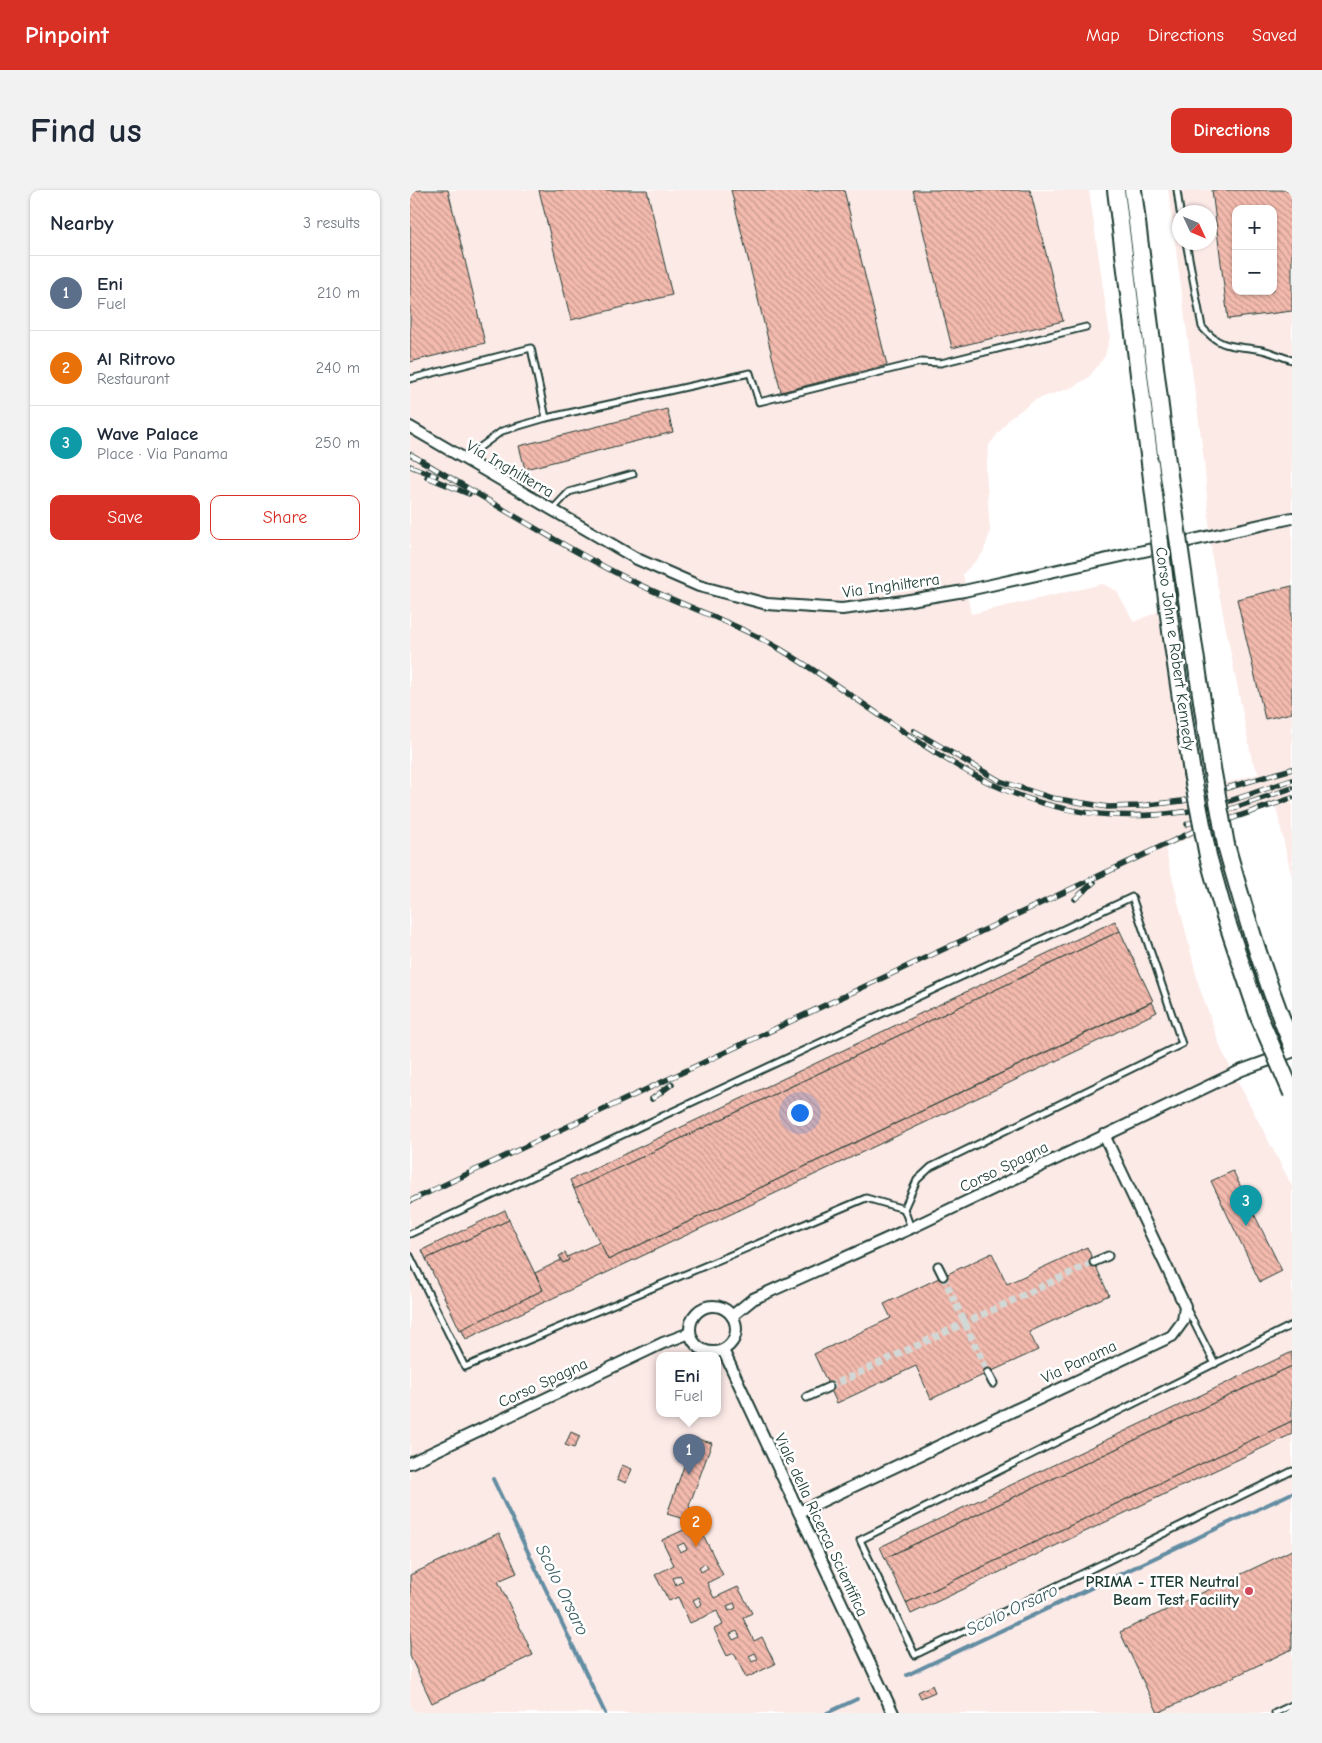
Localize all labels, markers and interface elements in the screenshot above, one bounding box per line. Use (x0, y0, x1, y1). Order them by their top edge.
text: Pinpoint (25, 21, 109, 49)
text: Map (1086, 25, 1120, 46)
text: Directions (1148, 25, 1224, 46)
text: Saved (1252, 25, 1297, 46)
button: Directions (1171, 108, 1292, 153)
text: Find us (30, 110, 142, 151)
north arrow (1172, 205, 1217, 250)
map controls (1232, 205, 1277, 295)
button: + (1232, 205, 1277, 250)
text: Nearby (50, 211, 114, 235)
text: 3 results (303, 214, 360, 232)
button: − (1232, 250, 1277, 295)
text: Eni (97, 273, 123, 295)
text: 1 (63, 284, 69, 302)
text: 210 m (317, 284, 360, 302)
text: Fuel (97, 295, 126, 313)
text: Al Ritrovo (97, 348, 175, 370)
text: 2 (62, 359, 70, 377)
text: 240 m (316, 359, 360, 377)
text: Restaurant (97, 370, 169, 388)
text: Wave Palace (97, 423, 198, 445)
text: 3 (62, 434, 70, 452)
text: 250 m (315, 434, 360, 452)
street label: Via Inghilterra (463, 437, 557, 501)
text: Place · Via Panama (97, 445, 228, 463)
button: Save (50, 495, 200, 540)
button: Share (210, 495, 360, 540)
street label: Corso John e Robert Kennedy (1152, 546, 1198, 753)
street label: Via Inghilterra (841, 570, 941, 602)
your location (787, 1100, 813, 1126)
street label: Corso Spagna (957, 1138, 1051, 1196)
pin: 3 (1230, 1185, 1262, 1226)
street label: Via Panama (1039, 1337, 1119, 1387)
popup (656, 1352, 721, 1417)
street label: Corso Spagna (496, 1355, 590, 1411)
text: Eni (674, 1365, 700, 1387)
text: Fuel (674, 1387, 703, 1405)
street label: Viale della Ricerca Scientifica (771, 1431, 871, 1619)
pin: 1 (673, 1434, 705, 1475)
pin: 2 (680, 1506, 712, 1547)
water label: Scolo Orsaro (531, 1541, 593, 1639)
place label: PRIMA - ITER Neutral Beam Test Facility (1086, 1573, 1240, 1609)
water label: Scolo Orsaro (963, 1580, 1061, 1640)
marker: PRIMA - ITER Neutral Beam Test Facility (1243, 1585, 1255, 1597)

